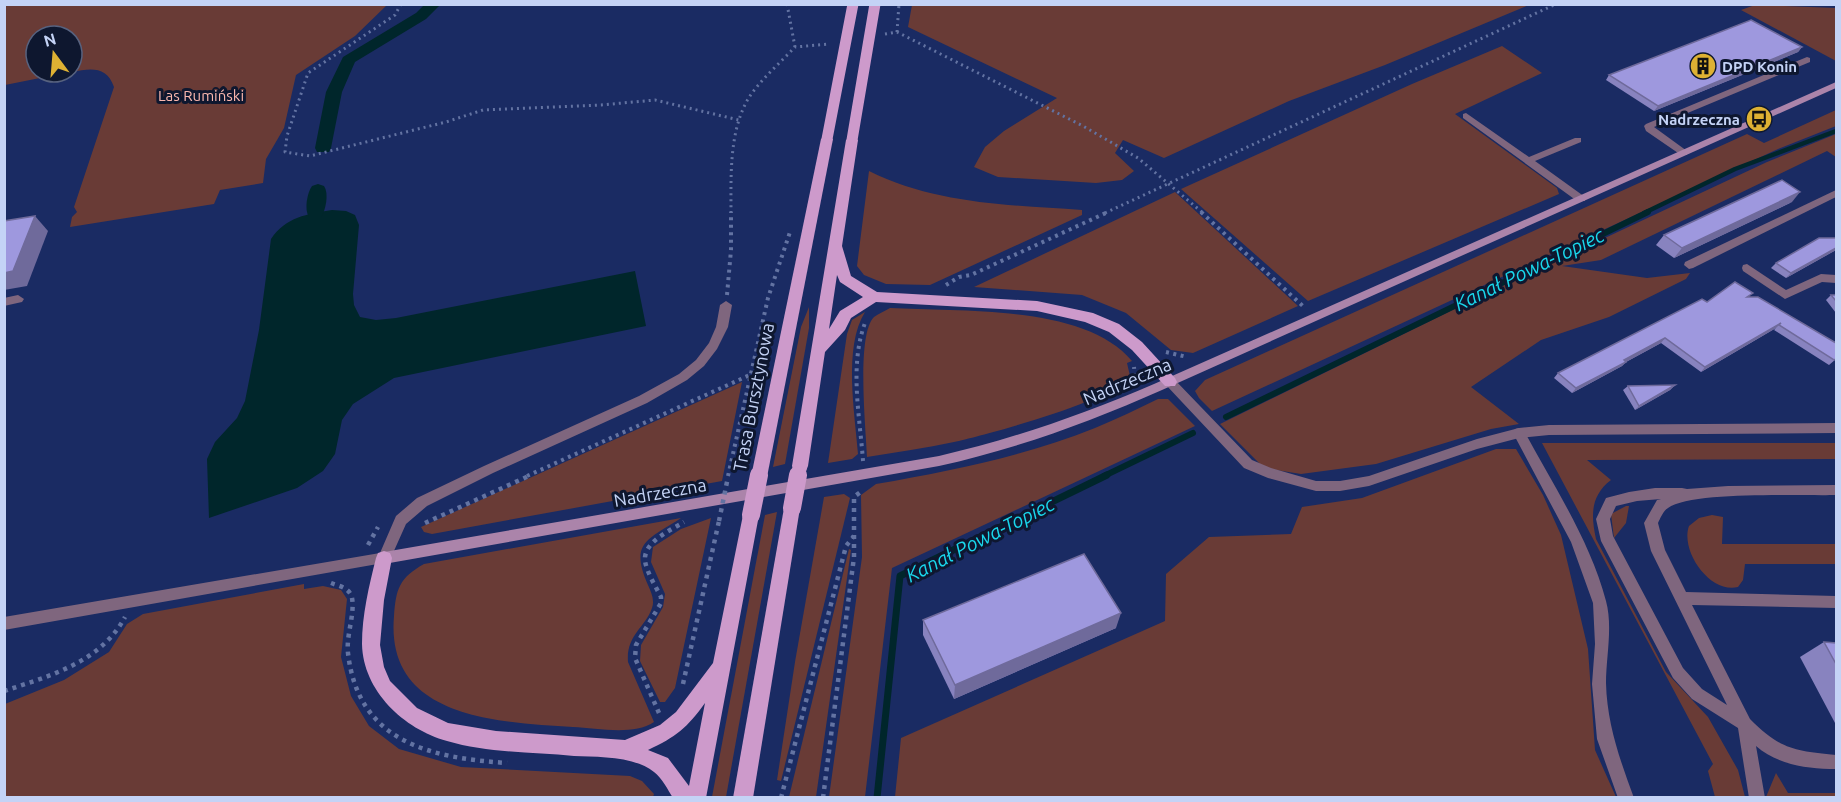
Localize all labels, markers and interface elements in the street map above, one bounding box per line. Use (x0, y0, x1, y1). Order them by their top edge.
north arrow (24, 24, 84, 84)
text: N (42, 29, 58, 50)
building icon: DPD Konin (1688, 51, 1718, 81)
place label: DPD Konin (1722, 58, 1797, 75)
park label: Las Rumiński (158, 87, 244, 104)
bus stop icon: Nadrzeczna (1744, 104, 1774, 134)
place label: Nadrzeczna (1658, 111, 1740, 128)
water label: Kanał Powa-Topiec (1450, 222, 1608, 315)
street label: Trasa Bursztynowa (729, 321, 777, 473)
street label: Nadrzeczna (1080, 353, 1174, 409)
street label: Nadrzeczna (612, 474, 708, 510)
water label: Kanał Powa-Topiec (902, 491, 1059, 586)

